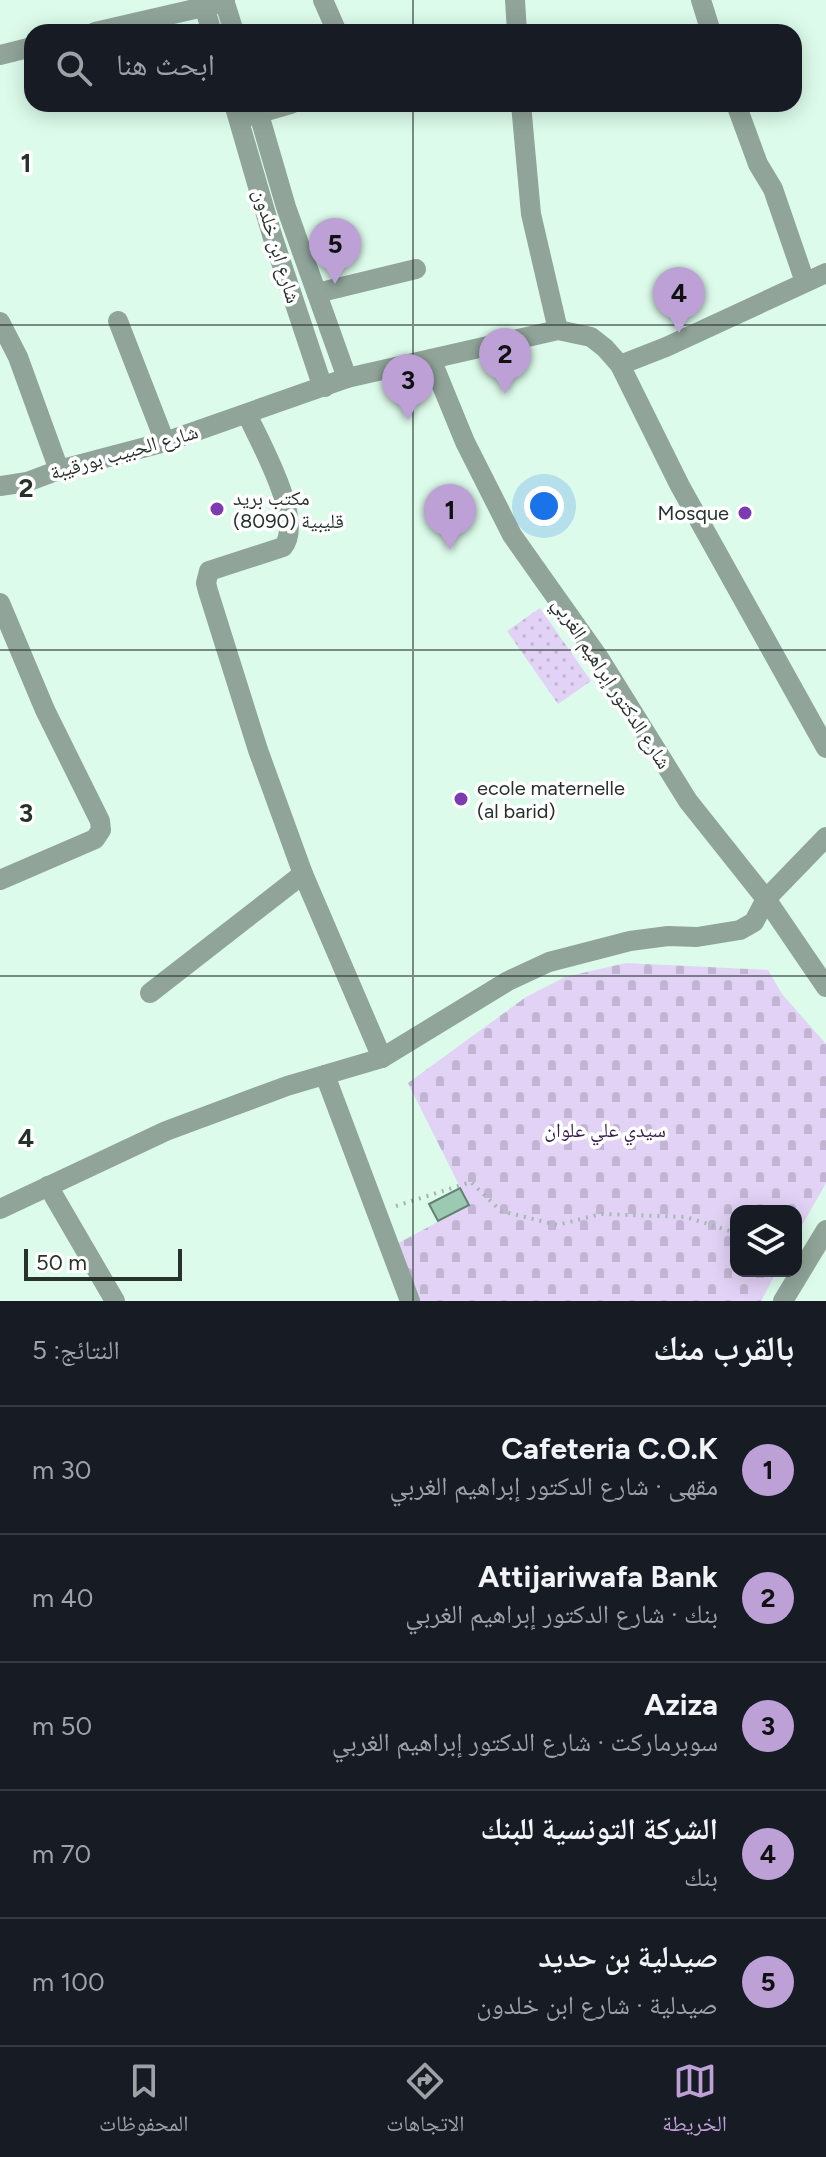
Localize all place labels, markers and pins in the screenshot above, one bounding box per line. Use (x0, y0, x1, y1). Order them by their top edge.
pin: 5 (309, 218, 361, 284)
pin: 4 (653, 267, 705, 333)
pin: 2 (479, 328, 531, 394)
pin: 3 (382, 354, 434, 420)
pin: 1 (424, 484, 476, 550)
place label: مكتب بريد قليبية (8090) (233, 486, 344, 533)
marker: مكتب بريد قليبية (8090) (208, 500, 226, 518)
place label: Mosque (658, 501, 729, 525)
marker: Mosque (736, 504, 754, 522)
place label: ecole maternelle (al barid) (477, 776, 625, 823)
marker: ecole maternelle (al barid) (452, 790, 470, 808)

